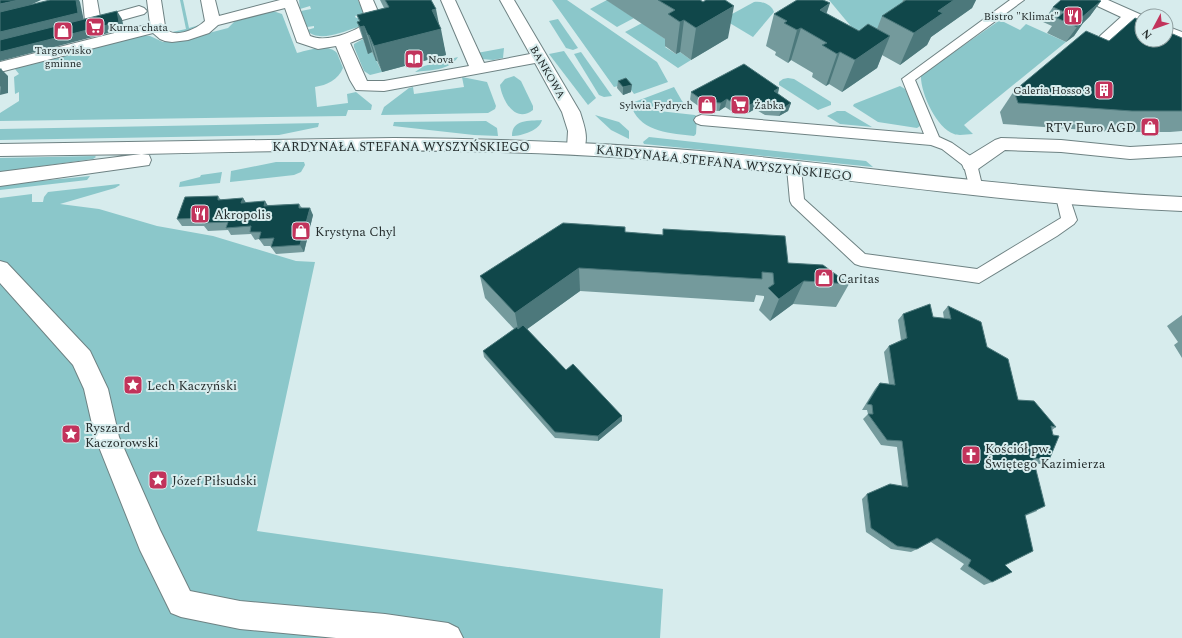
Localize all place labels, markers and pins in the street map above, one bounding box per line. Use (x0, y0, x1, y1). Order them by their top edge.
restaurant icon: Bistro "Klimat" (1062, 5, 1084, 27)
place label: Bistro "Klimat" (984, 8, 1059, 25)
supermarket icon: Kurna chata (84, 16, 106, 38)
place label: Kurna chata (109, 19, 168, 36)
shop icon: Targowisko gminne (52, 20, 74, 42)
place label: Targowisko gminne (35, 42, 91, 72)
library icon: Nova (403, 48, 425, 70)
place label: Nova (428, 51, 454, 68)
building icon: Galeria Hosso 3 (1093, 79, 1115, 101)
place label: Galeria Hosso 3 (1013, 82, 1090, 99)
shop icon: Sylwia Fydrych (696, 94, 718, 116)
supermarket icon: Żabka (729, 94, 751, 116)
place label: Sylwia Fydrych (619, 97, 693, 114)
place label: Żabka (754, 97, 785, 114)
shop icon: RTV Euro AGD (1139, 116, 1161, 138)
place label: RTV Euro AGD (1045, 118, 1136, 138)
restaurant icon: Akropolis (189, 203, 211, 225)
place label: Akropolis (214, 205, 271, 225)
shop icon: Krystyna Chyl (290, 220, 312, 242)
place label: Krystyna Chyl (315, 222, 396, 242)
shop icon: Caritas (813, 267, 835, 289)
place label: Caritas (838, 269, 880, 289)
place icon: Lech Kaczyński (122, 374, 144, 396)
place label: Lech Kaczyński (147, 376, 237, 396)
place label: Ryszard Kaczorowski (85, 418, 158, 453)
place icon: Ryszard Kaczorowski (60, 423, 82, 445)
place label: Kościół pw. Świętego Kazimierza (985, 439, 1106, 474)
church icon: Kościół pw. Świętego Kazimierza (960, 444, 982, 466)
place icon: Józef Piłsudski (147, 469, 169, 491)
place label: Józef Piłsudski (172, 471, 257, 491)

